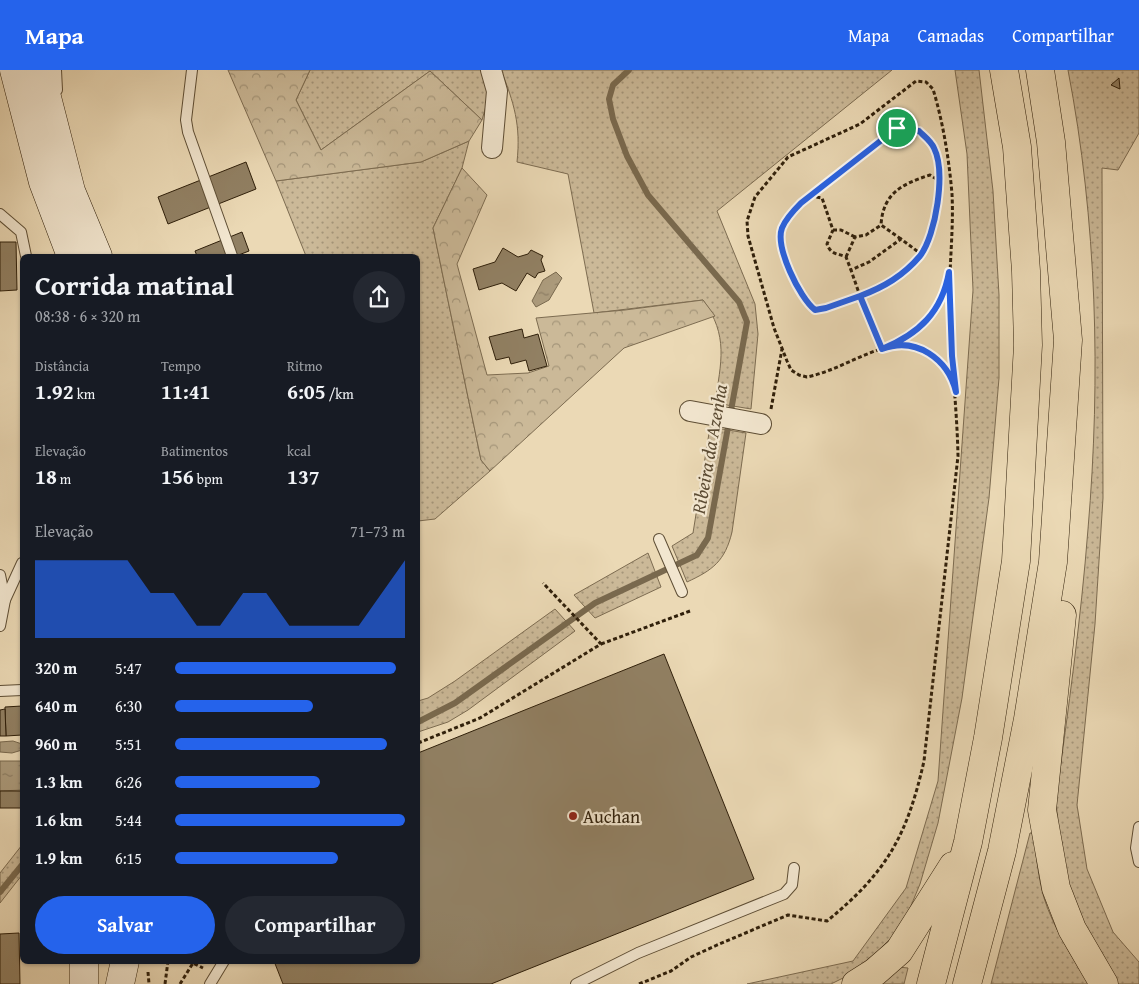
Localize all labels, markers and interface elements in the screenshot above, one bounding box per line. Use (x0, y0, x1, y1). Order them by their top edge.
text: Mapa (25, 18, 84, 53)
text: Mapa (848, 22, 889, 49)
text: Camadas (917, 22, 984, 49)
text: Compartilhar (1012, 22, 1114, 49)
pin (876, 107, 918, 149)
icon: arrive (883, 114, 911, 142)
text: Corrida matinal (35, 264, 234, 305)
button: share (353, 271, 405, 323)
text: 08:38 · 6 × 320 m (35, 304, 140, 328)
text: Distância (35, 356, 89, 376)
text: Tempo (161, 356, 201, 376)
text: Ritmo (287, 356, 323, 376)
text: 1.92 (35, 376, 74, 407)
text: 11:41 (161, 376, 210, 407)
text: 6:05 (287, 376, 326, 407)
water label: Ribeira da Azenha (684, 382, 734, 517)
text: km (74, 384, 95, 404)
text: /km (326, 384, 354, 404)
text: Elevação (35, 441, 86, 461)
text: Batimentos (161, 441, 228, 461)
text: kcal (287, 441, 311, 461)
text: 18 (35, 461, 57, 492)
text: 156 (161, 461, 194, 492)
text: 137 (287, 461, 320, 492)
text: m (57, 469, 71, 489)
text: bpm (194, 469, 223, 489)
text: Elevação (35, 519, 93, 543)
text: 71–73 m (350, 519, 405, 543)
text: 320 m (35, 656, 77, 680)
text: 5:47 (115, 656, 142, 680)
text: 640 m (35, 694, 77, 718)
text: 6:30 (115, 694, 142, 718)
text: 960 m (35, 732, 77, 756)
text: 5:51 (115, 732, 142, 756)
text: 1.3 km (35, 770, 82, 794)
text: 6:26 (115, 770, 142, 794)
place label: Auchan (583, 803, 640, 830)
text: 1.6 km (35, 808, 82, 832)
text: 5:44 (115, 808, 142, 832)
marker: Auchan (567, 810, 579, 822)
text: 1.9 km (35, 846, 82, 870)
text: 6:15 (115, 846, 142, 870)
button: Salvar (35, 896, 215, 954)
button: Compartilhar (225, 896, 405, 954)

